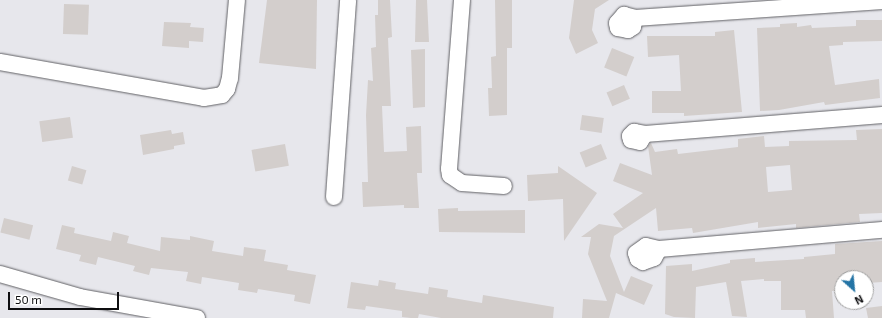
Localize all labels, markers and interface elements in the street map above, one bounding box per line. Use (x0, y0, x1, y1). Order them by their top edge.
north arrow (834, 270, 874, 310)
scale bar (10, 284, 121, 310)
text: 50 m (15, 292, 42, 306)
text: N (853, 293, 866, 308)

